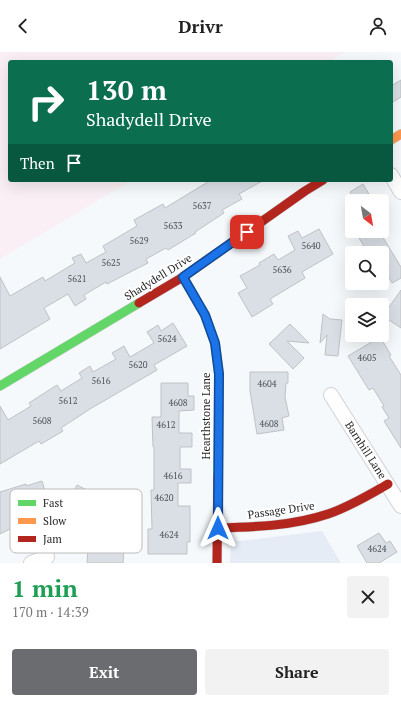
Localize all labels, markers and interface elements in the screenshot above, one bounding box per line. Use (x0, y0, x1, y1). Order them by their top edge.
text: Drivr (178, 14, 223, 38)
icon: back (12, 15, 34, 37)
icon: person (367, 15, 389, 37)
text: 130 m (86, 71, 167, 108)
icon: right (20, 76, 72, 128)
text: Shadydell Drive (86, 107, 212, 131)
icon: arrive (63, 152, 85, 174)
text: Then (20, 153, 55, 173)
north arrow (345, 194, 389, 238)
map controls (345, 194, 389, 342)
house number: 5637 (192, 200, 212, 212)
pin (230, 215, 264, 249)
house number: 5633 (163, 220, 183, 232)
icon: arrive (236, 221, 258, 243)
house number: 5629 (129, 235, 149, 247)
house number: 5640 (301, 240, 321, 252)
button: search (345, 246, 389, 290)
street label: Shadydell Drive (122, 250, 195, 303)
house number: 5625 (101, 257, 121, 269)
house number: 5636 (272, 264, 292, 276)
house number: 5621 (67, 273, 87, 285)
button: layers (345, 298, 389, 342)
house number: 5624 (157, 333, 177, 345)
house number: 4605 (357, 352, 377, 364)
house number: 5620 (128, 359, 148, 371)
street label: Hearthstone Lane (199, 372, 213, 460)
house number: 5616 (91, 375, 111, 387)
house number: 4604 (257, 378, 277, 390)
house number: 5612 (58, 395, 78, 407)
house number: 4608 (168, 397, 188, 409)
house number: 5608 (32, 415, 52, 427)
house number: 4608 (259, 418, 279, 430)
house number: 4612 (156, 419, 176, 431)
street label: Barnhill Lane (342, 419, 390, 482)
house number: 4616 (163, 470, 183, 482)
legend (10, 489, 142, 553)
house number: 4620 (154, 492, 174, 504)
text: Fast (43, 496, 63, 510)
street label: Passage Drive (247, 498, 316, 522)
position arrow (197, 507, 239, 549)
text: Slow (43, 514, 67, 528)
house number: 4624 (159, 529, 179, 541)
text: Jam (43, 532, 62, 546)
house number: 4624 (367, 543, 387, 555)
text: 1 min (12, 572, 78, 604)
button: close (347, 576, 389, 618)
text: 170 m · 14:39 (12, 603, 89, 621)
button: Exit (12, 649, 197, 695)
button: Share (205, 649, 389, 695)

